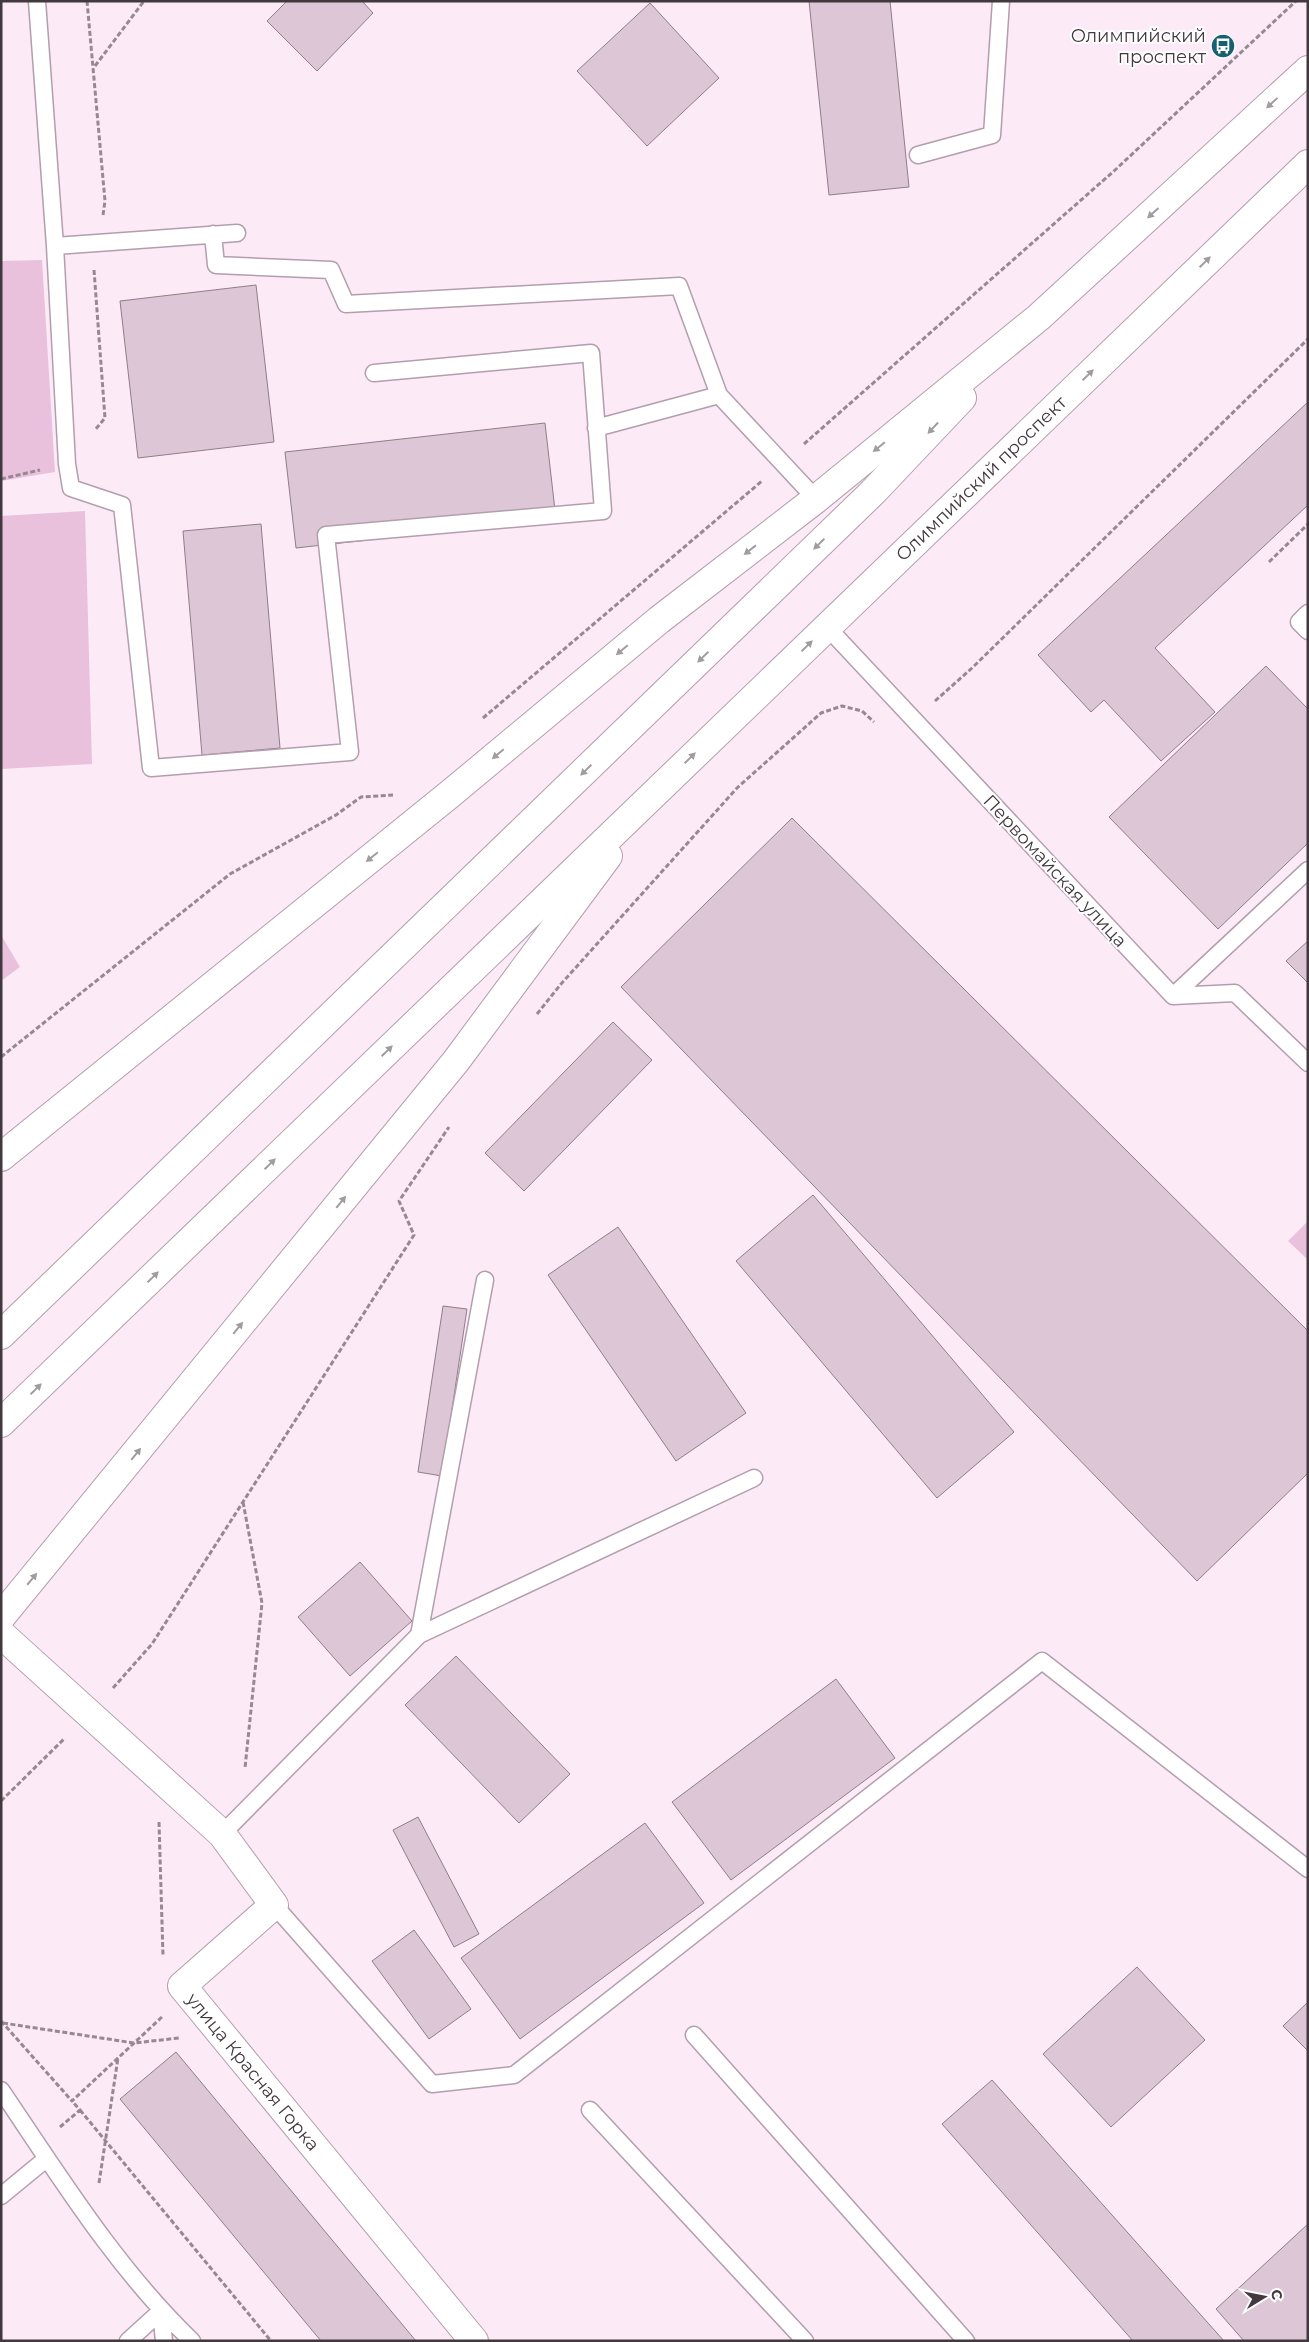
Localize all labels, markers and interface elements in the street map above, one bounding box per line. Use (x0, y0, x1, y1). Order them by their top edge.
place label: Олимпийский проспект (1071, 25, 1206, 68)
bus stop icon: Олимпийский проспект (1210, 33, 1236, 59)
one-way arrow (1267, 97, 1279, 109)
one-way arrow (1147, 207, 1159, 219)
one-way arrow (1199, 256, 1211, 268)
one-way arrow (1082, 369, 1094, 381)
street label: Олимпийский проспект (891, 391, 1071, 566)
one-way arrow (927, 422, 939, 434)
one-way arrow (873, 442, 886, 453)
one-way arrow (814, 538, 826, 550)
one-way arrow (744, 544, 757, 555)
one-way arrow (801, 640, 813, 652)
one-way arrow (616, 645, 629, 656)
one-way arrow (697, 651, 709, 663)
one-way arrow (491, 749, 504, 760)
one-way arrow (684, 753, 696, 765)
one-way arrow (580, 764, 592, 776)
street label: Первомайская улица (979, 790, 1131, 952)
one-way arrow (366, 852, 379, 863)
one-way arrow (381, 1045, 393, 1057)
one-way arrow (264, 1158, 276, 1170)
one-way arrow (336, 1196, 347, 1209)
one-way arrow (147, 1271, 159, 1283)
one-way arrow (233, 1321, 244, 1334)
one-way arrow (30, 1384, 42, 1396)
one-way arrow (130, 1447, 141, 1460)
one-way arrow (27, 1573, 38, 1586)
street label: улица Красная Горка (181, 1988, 324, 2155)
north arrow (1239, 2272, 1289, 2322)
text: С (1267, 2288, 1287, 2301)

